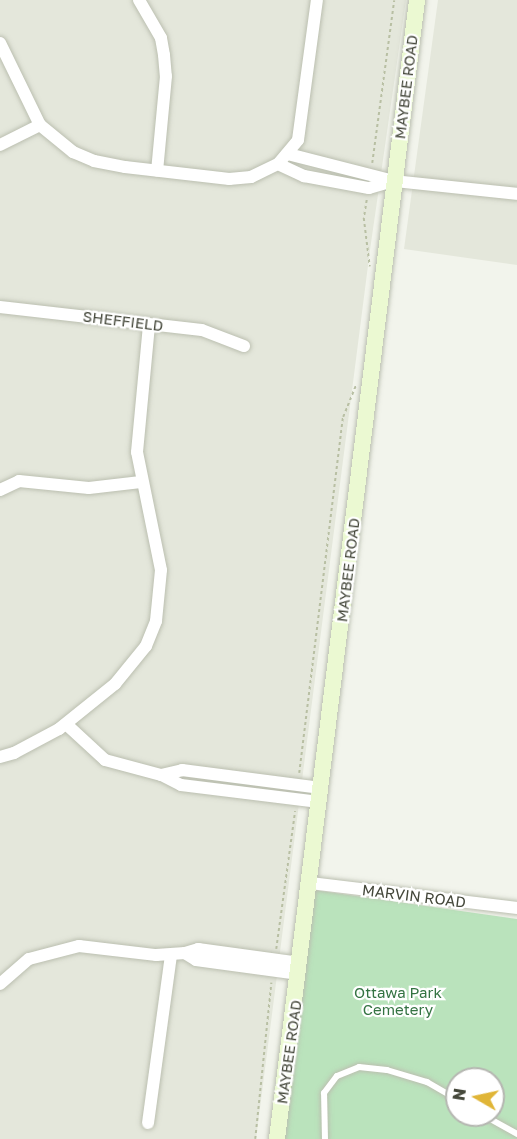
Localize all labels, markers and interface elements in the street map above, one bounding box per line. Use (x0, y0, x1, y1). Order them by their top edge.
street label: MAYBEE ROAD (391, 34, 421, 140)
street label: SHEFFIELD (82, 307, 164, 335)
street label: MAYBEE ROAD (333, 517, 363, 623)
street label: MARVIN ROAD (361, 881, 467, 911)
park label: Ottawa Park Cemetery (354, 983, 442, 1018)
street label: MAYBEE ROAD (273, 999, 305, 1105)
north arrow (445, 1067, 505, 1127)
text: N (448, 1087, 470, 1102)

